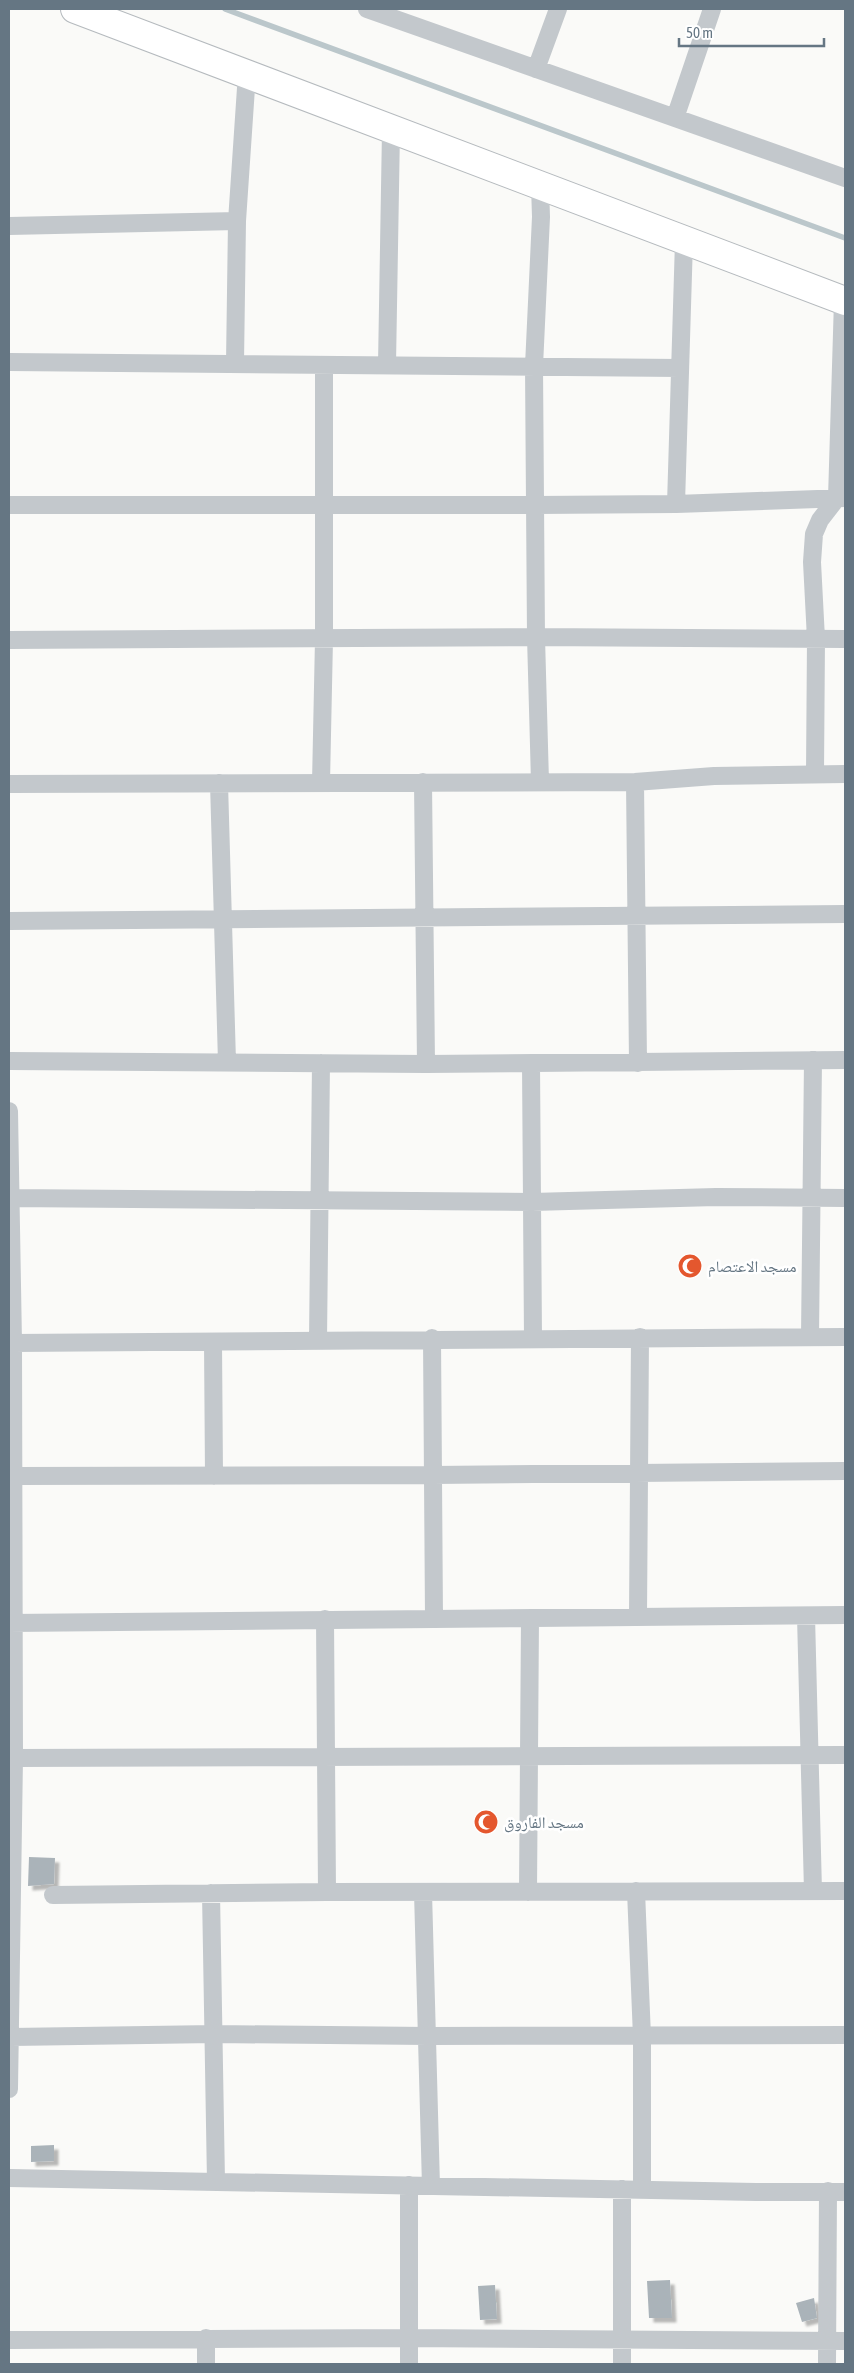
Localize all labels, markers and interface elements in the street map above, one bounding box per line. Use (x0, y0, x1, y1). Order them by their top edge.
scale bar (679, 15, 824, 47)
text: 50 m (686, 24, 713, 41)
mosque icon: مسجد الاعتصام (677, 1253, 703, 1279)
place label: مسجد الاعتصام (708, 1257, 797, 1277)
mosque icon: مسجد الفاروق (473, 1809, 499, 1835)
place label: مسجد الفاروق (504, 1813, 584, 1833)

